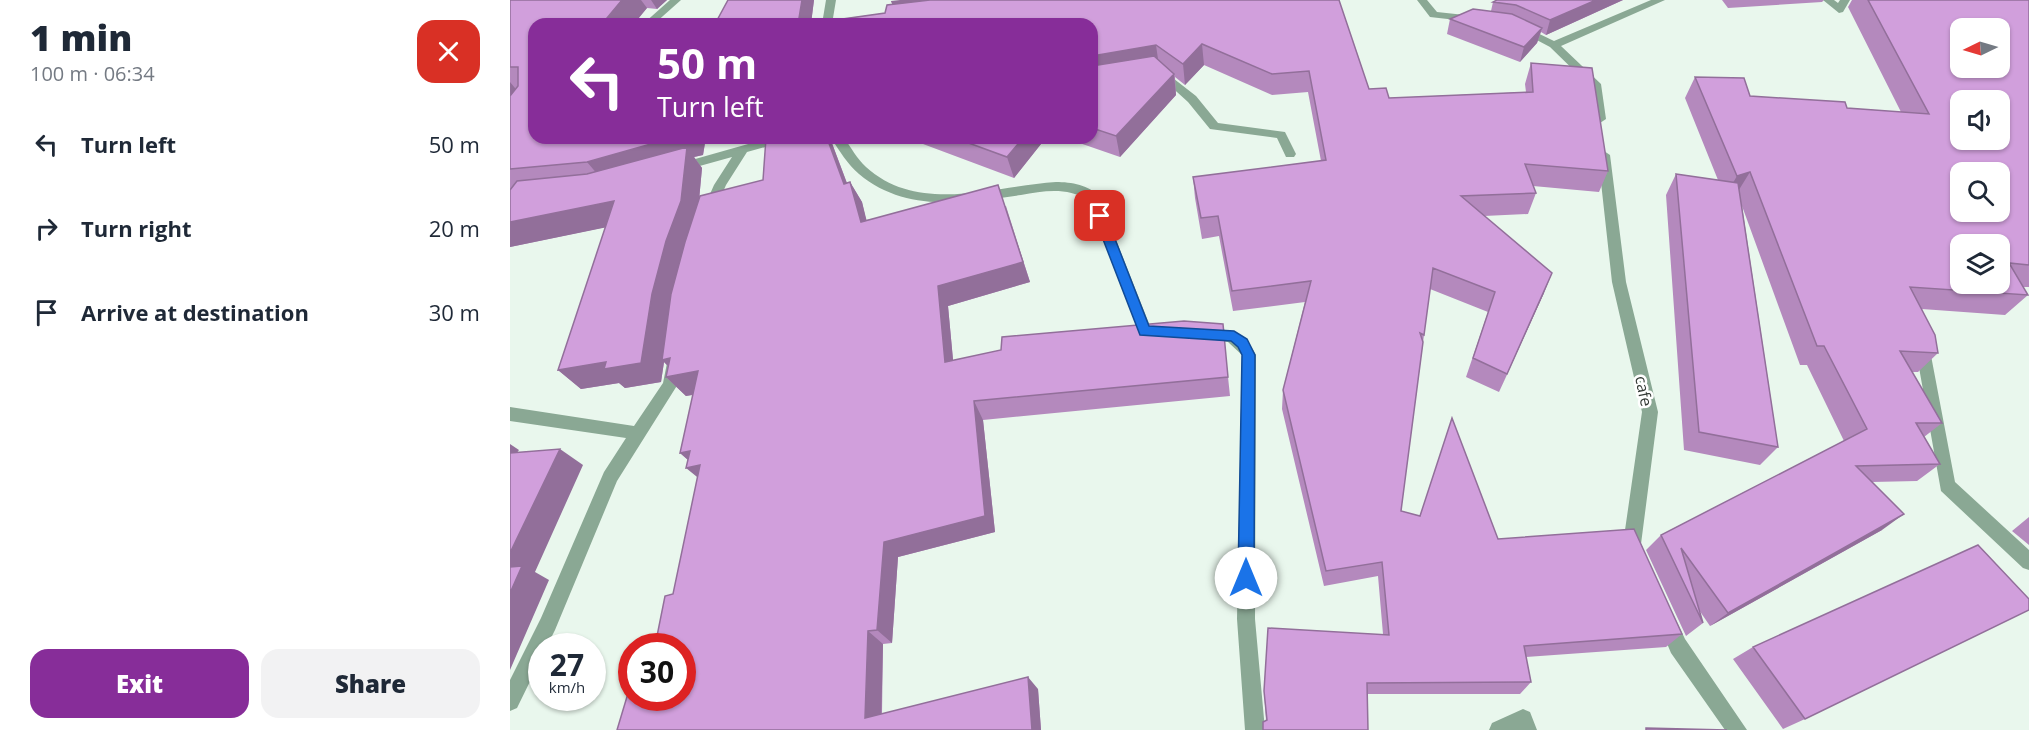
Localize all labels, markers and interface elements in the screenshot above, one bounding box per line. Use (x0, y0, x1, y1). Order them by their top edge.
text: 1 min (30, 13, 132, 62)
north arrow (1950, 18, 2010, 78)
map controls (1950, 18, 2010, 294)
button: close (417, 20, 480, 83)
text: 50 m (657, 34, 757, 91)
icon: left (558, 42, 636, 120)
text: 100 m · 06:34 (30, 60, 155, 87)
text: Turn left (657, 88, 764, 125)
button: sound (1950, 90, 2010, 150)
icon: left (30, 128, 63, 161)
text: Turn left (81, 129, 176, 159)
text: 50 m (429, 129, 480, 159)
button: search (1950, 162, 2010, 222)
pin (1074, 190, 1125, 241)
icon: arrive (1083, 199, 1116, 232)
icon: right (30, 212, 63, 245)
text: Turn right (81, 213, 192, 243)
text: 20 m (429, 213, 480, 243)
button: layers (1950, 234, 2010, 294)
icon: arrive (30, 296, 63, 329)
text: Arrive at destination (81, 297, 309, 327)
text: 30 m (429, 297, 480, 327)
street label: cafe (1630, 374, 1658, 408)
position arrow (1214, 546, 1278, 610)
speed limit sign: 30 (618, 633, 696, 711)
text: 27 (550, 644, 584, 685)
button: Exit (30, 649, 249, 718)
button: Share (261, 649, 480, 718)
text: km/h (549, 677, 585, 697)

